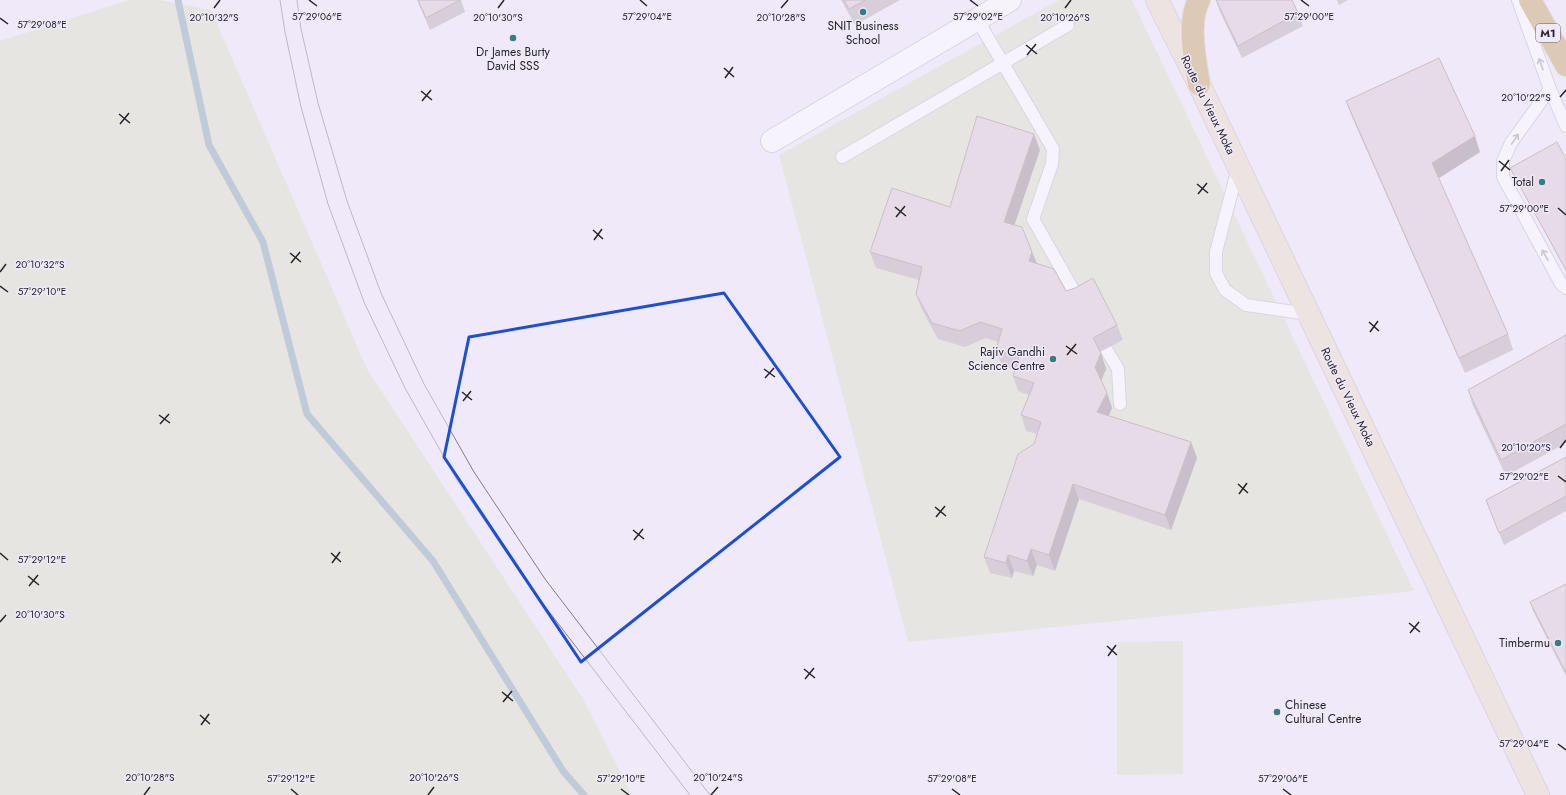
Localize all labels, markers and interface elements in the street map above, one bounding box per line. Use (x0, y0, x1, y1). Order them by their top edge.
marker: SNIT Business School (858, 7, 868, 17)
text: 57°29'06"E (292, 9, 342, 24)
text: 57°29'04"E (622, 9, 672, 24)
text: 57°29'02"E (953, 9, 1003, 24)
text: 57°29'00"E (1284, 9, 1334, 24)
text: 20°10'32"S (189, 10, 239, 25)
text: 20°10'30"S (473, 10, 523, 25)
text: 20°10'28"S (756, 10, 806, 25)
text: 20°10'26"S (1040, 10, 1090, 25)
text: 57°29'08"E (17, 17, 67, 32)
place label: SNIT Business School (827, 17, 899, 49)
road number: M1 (1536, 24, 1560, 42)
marker: Dr James Burty David SSS (508, 33, 518, 43)
place label: Dr James Burty David SSS (476, 43, 551, 75)
street label: Route du Vieux Moka (1176, 52, 1240, 158)
one-way arrow (1537, 58, 1544, 71)
text: 20°10'22"S (1501, 90, 1551, 105)
one-way arrow (1511, 134, 1519, 145)
place label: Total (1512, 173, 1534, 191)
marker: Total (1537, 177, 1547, 187)
text: 57°29'00"E (1499, 201, 1549, 216)
one-way arrow (1541, 249, 1549, 261)
text: 20°10'32"S (15, 257, 65, 272)
text: 57°29'10"E (18, 284, 66, 299)
place label: Rajiv Gandhi Science Centre (968, 343, 1045, 375)
street label: Route du Vieux Moka (1316, 344, 1380, 450)
marker: Rajiv Gandhi Science Centre (1048, 354, 1058, 364)
text: 20°10'20"S (1501, 440, 1551, 455)
text: 57°29'02"E (1499, 469, 1549, 484)
text: 57°29'12"E (18, 552, 66, 567)
text: 20°10'30"S (15, 607, 65, 622)
place label: Timbermu (1499, 634, 1550, 652)
marker: Timbermu (1553, 638, 1563, 648)
place label: Chinese Cultural Centre (1285, 696, 1361, 728)
marker: Chinese Cultural Centre (1272, 707, 1282, 717)
text: 57°29'04"E (1499, 736, 1549, 751)
text: 20°10'28"S (125, 770, 175, 785)
text: 20°10'26"S (409, 770, 459, 785)
text: 20°10'24"S (693, 770, 743, 785)
text: 57°29'12"E (267, 771, 315, 786)
text: 57°29'10"E (597, 771, 645, 786)
text: 57°29'08"E (927, 771, 977, 786)
text: 57°29'06"E (1258, 771, 1308, 786)

